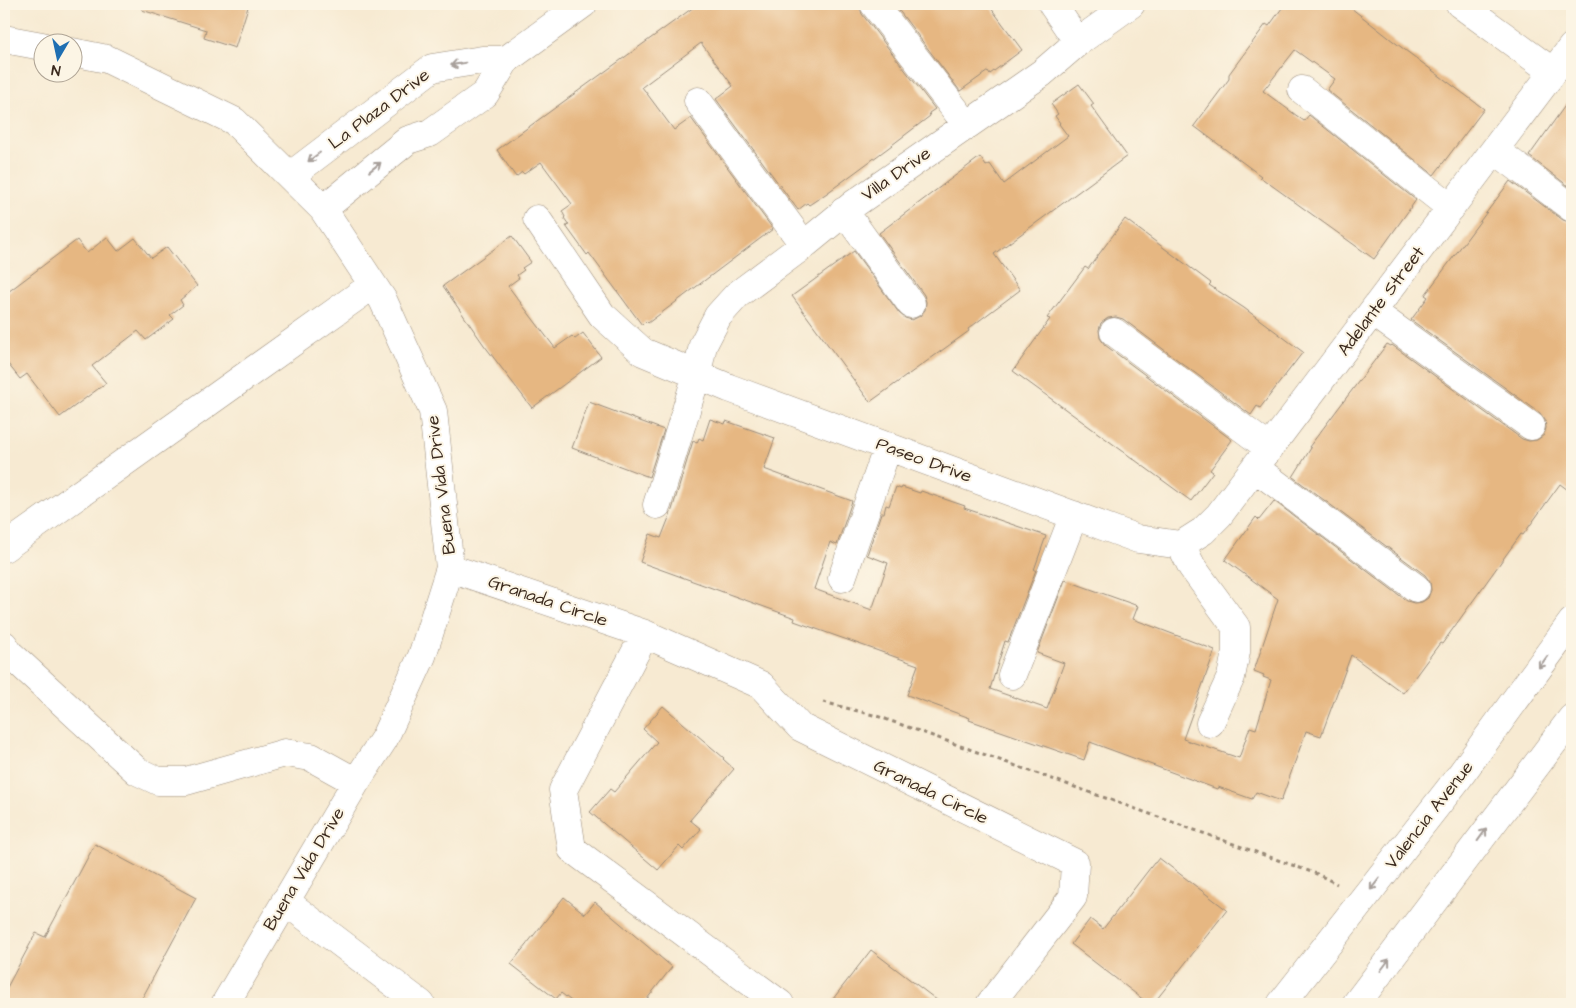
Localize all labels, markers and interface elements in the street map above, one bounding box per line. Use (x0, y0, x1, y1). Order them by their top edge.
north arrow (32, 32, 82, 82)
text: N (50, 59, 62, 80)
one-way arrow (450, 59, 466, 69)
street label: La Plaza Drive (323, 62, 435, 155)
street label: Villa Drive (856, 141, 936, 207)
one-way arrow (308, 152, 321, 163)
one-way arrow (368, 162, 381, 173)
street label: Adelante Street (1332, 240, 1431, 361)
street label: Buena Vida Drive (420, 414, 462, 556)
street label: Paseo Drive (873, 431, 976, 489)
street label: Granada Circle (485, 569, 611, 633)
one-way arrow (1538, 655, 1548, 669)
street label: Granada Circle (869, 753, 993, 831)
street label: Valencia Avenue (1379, 755, 1479, 874)
street label: Buena Vida Drive (257, 802, 351, 935)
one-way arrow (1477, 829, 1488, 842)
one-way arrow (1370, 878, 1381, 891)
one-way arrow (1380, 958, 1390, 972)

